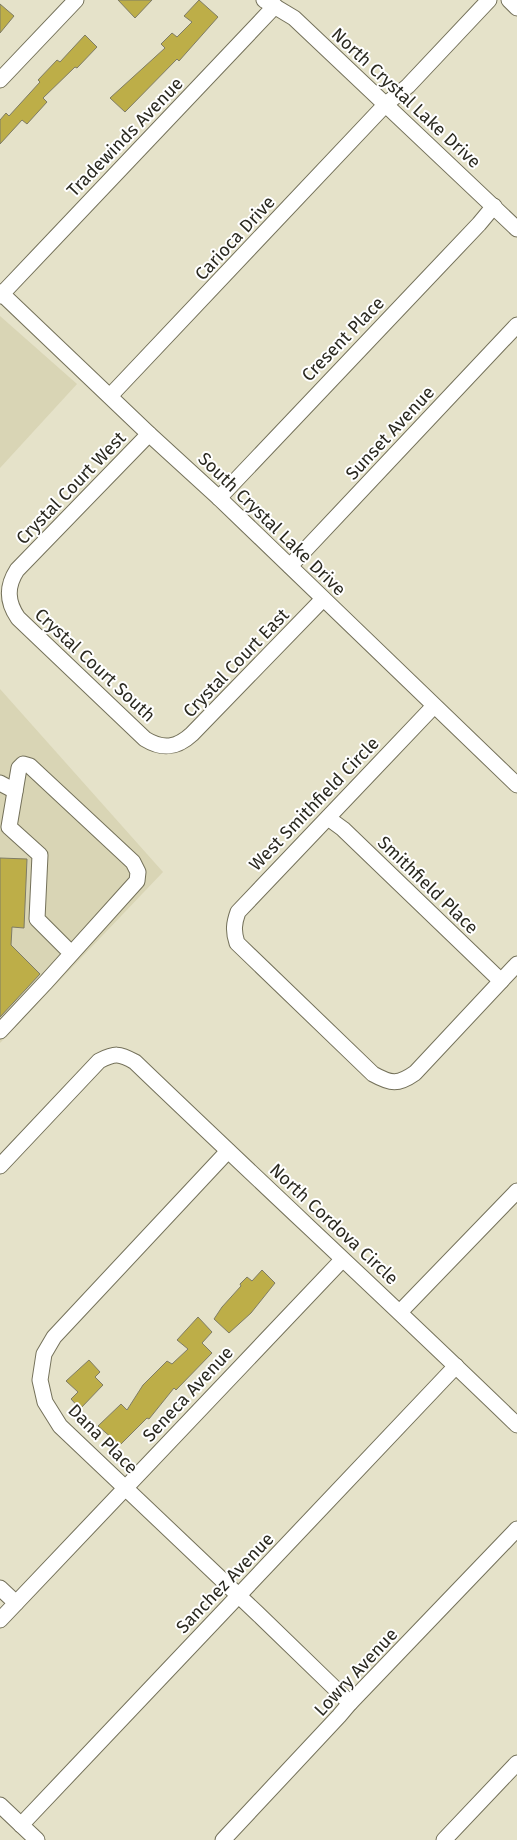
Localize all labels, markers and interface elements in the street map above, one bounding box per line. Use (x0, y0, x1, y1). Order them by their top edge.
street label: North Crystal Lake Drive (327, 23, 485, 173)
street label: Tradewinds Avenue (62, 73, 188, 201)
street label: Carioca Drive (190, 191, 280, 285)
street label: Cresent Place (297, 292, 389, 386)
street label: Sunset Avenue (341, 382, 439, 484)
street label: Crystal Court West (12, 427, 131, 549)
street label: South Crystal Lake Drive (194, 448, 350, 600)
street label: Crystal Court South (30, 604, 160, 726)
street label: Crystal Court East (178, 604, 294, 722)
street label: West Smithfield Circle (244, 732, 384, 876)
street label: Smithfield Place (373, 831, 483, 939)
street label: North Cordova Circle (265, 1159, 403, 1289)
street label: Seneca Avenue (138, 1342, 238, 1446)
street label: Dana Place (64, 1400, 142, 1478)
street label: Sanchez Avenue (171, 1528, 279, 1638)
street label: Lowry Avenue (310, 1623, 402, 1721)

